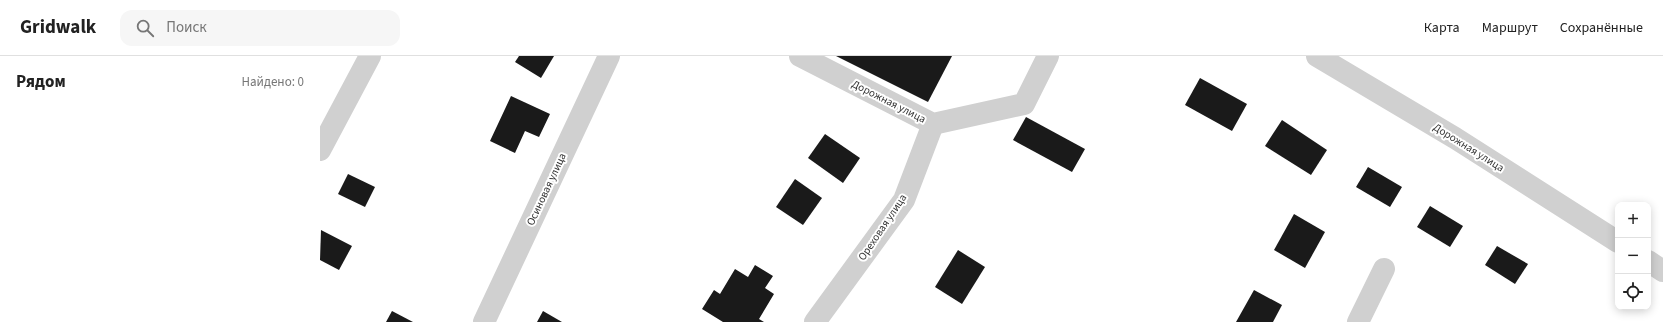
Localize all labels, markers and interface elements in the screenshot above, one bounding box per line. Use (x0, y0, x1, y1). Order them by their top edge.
search box (120, 10, 400, 46)
text: Gridwalk (20, 14, 96, 41)
icon: search (134, 17, 156, 39)
text: Поиск (166, 17, 207, 38)
text: Карта (1424, 18, 1460, 38)
text: Маршрут (1482, 18, 1538, 38)
text: Сохранённые (1560, 18, 1643, 38)
text: Рядом (16, 70, 66, 94)
text: Найдено: 0 (242, 73, 304, 91)
street label: Дорожная улица (849, 76, 928, 127)
street label: Дорожная улица (1430, 120, 1507, 175)
street label: Осиновая улица (523, 150, 570, 228)
street label: Ореховая улица (855, 191, 910, 264)
map controls (1615, 202, 1651, 310)
button: + (1615, 202, 1651, 238)
button: − (1615, 238, 1651, 274)
button: locate (1615, 274, 1651, 310)

